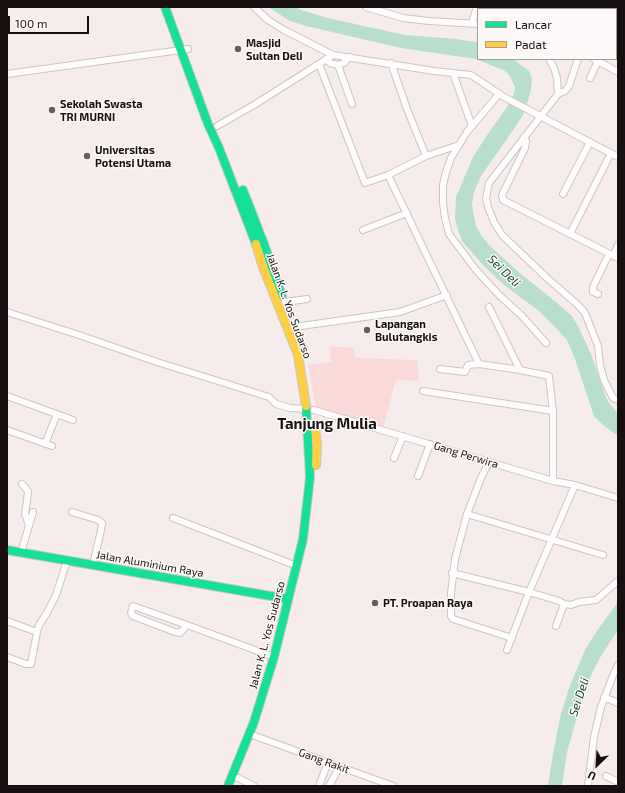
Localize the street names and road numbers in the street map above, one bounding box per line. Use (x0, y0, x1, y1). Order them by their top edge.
street label: Jalan K. L. Yos Sudarso (264, 252, 314, 360)
street label: Gang Perwira (432, 439, 500, 471)
street label: Jalan Aluminium Raya (95, 548, 205, 580)
street label: Jalan K. L. Yos Sudarso (246, 580, 288, 690)
street label: Gang Rakit (297, 746, 351, 776)

